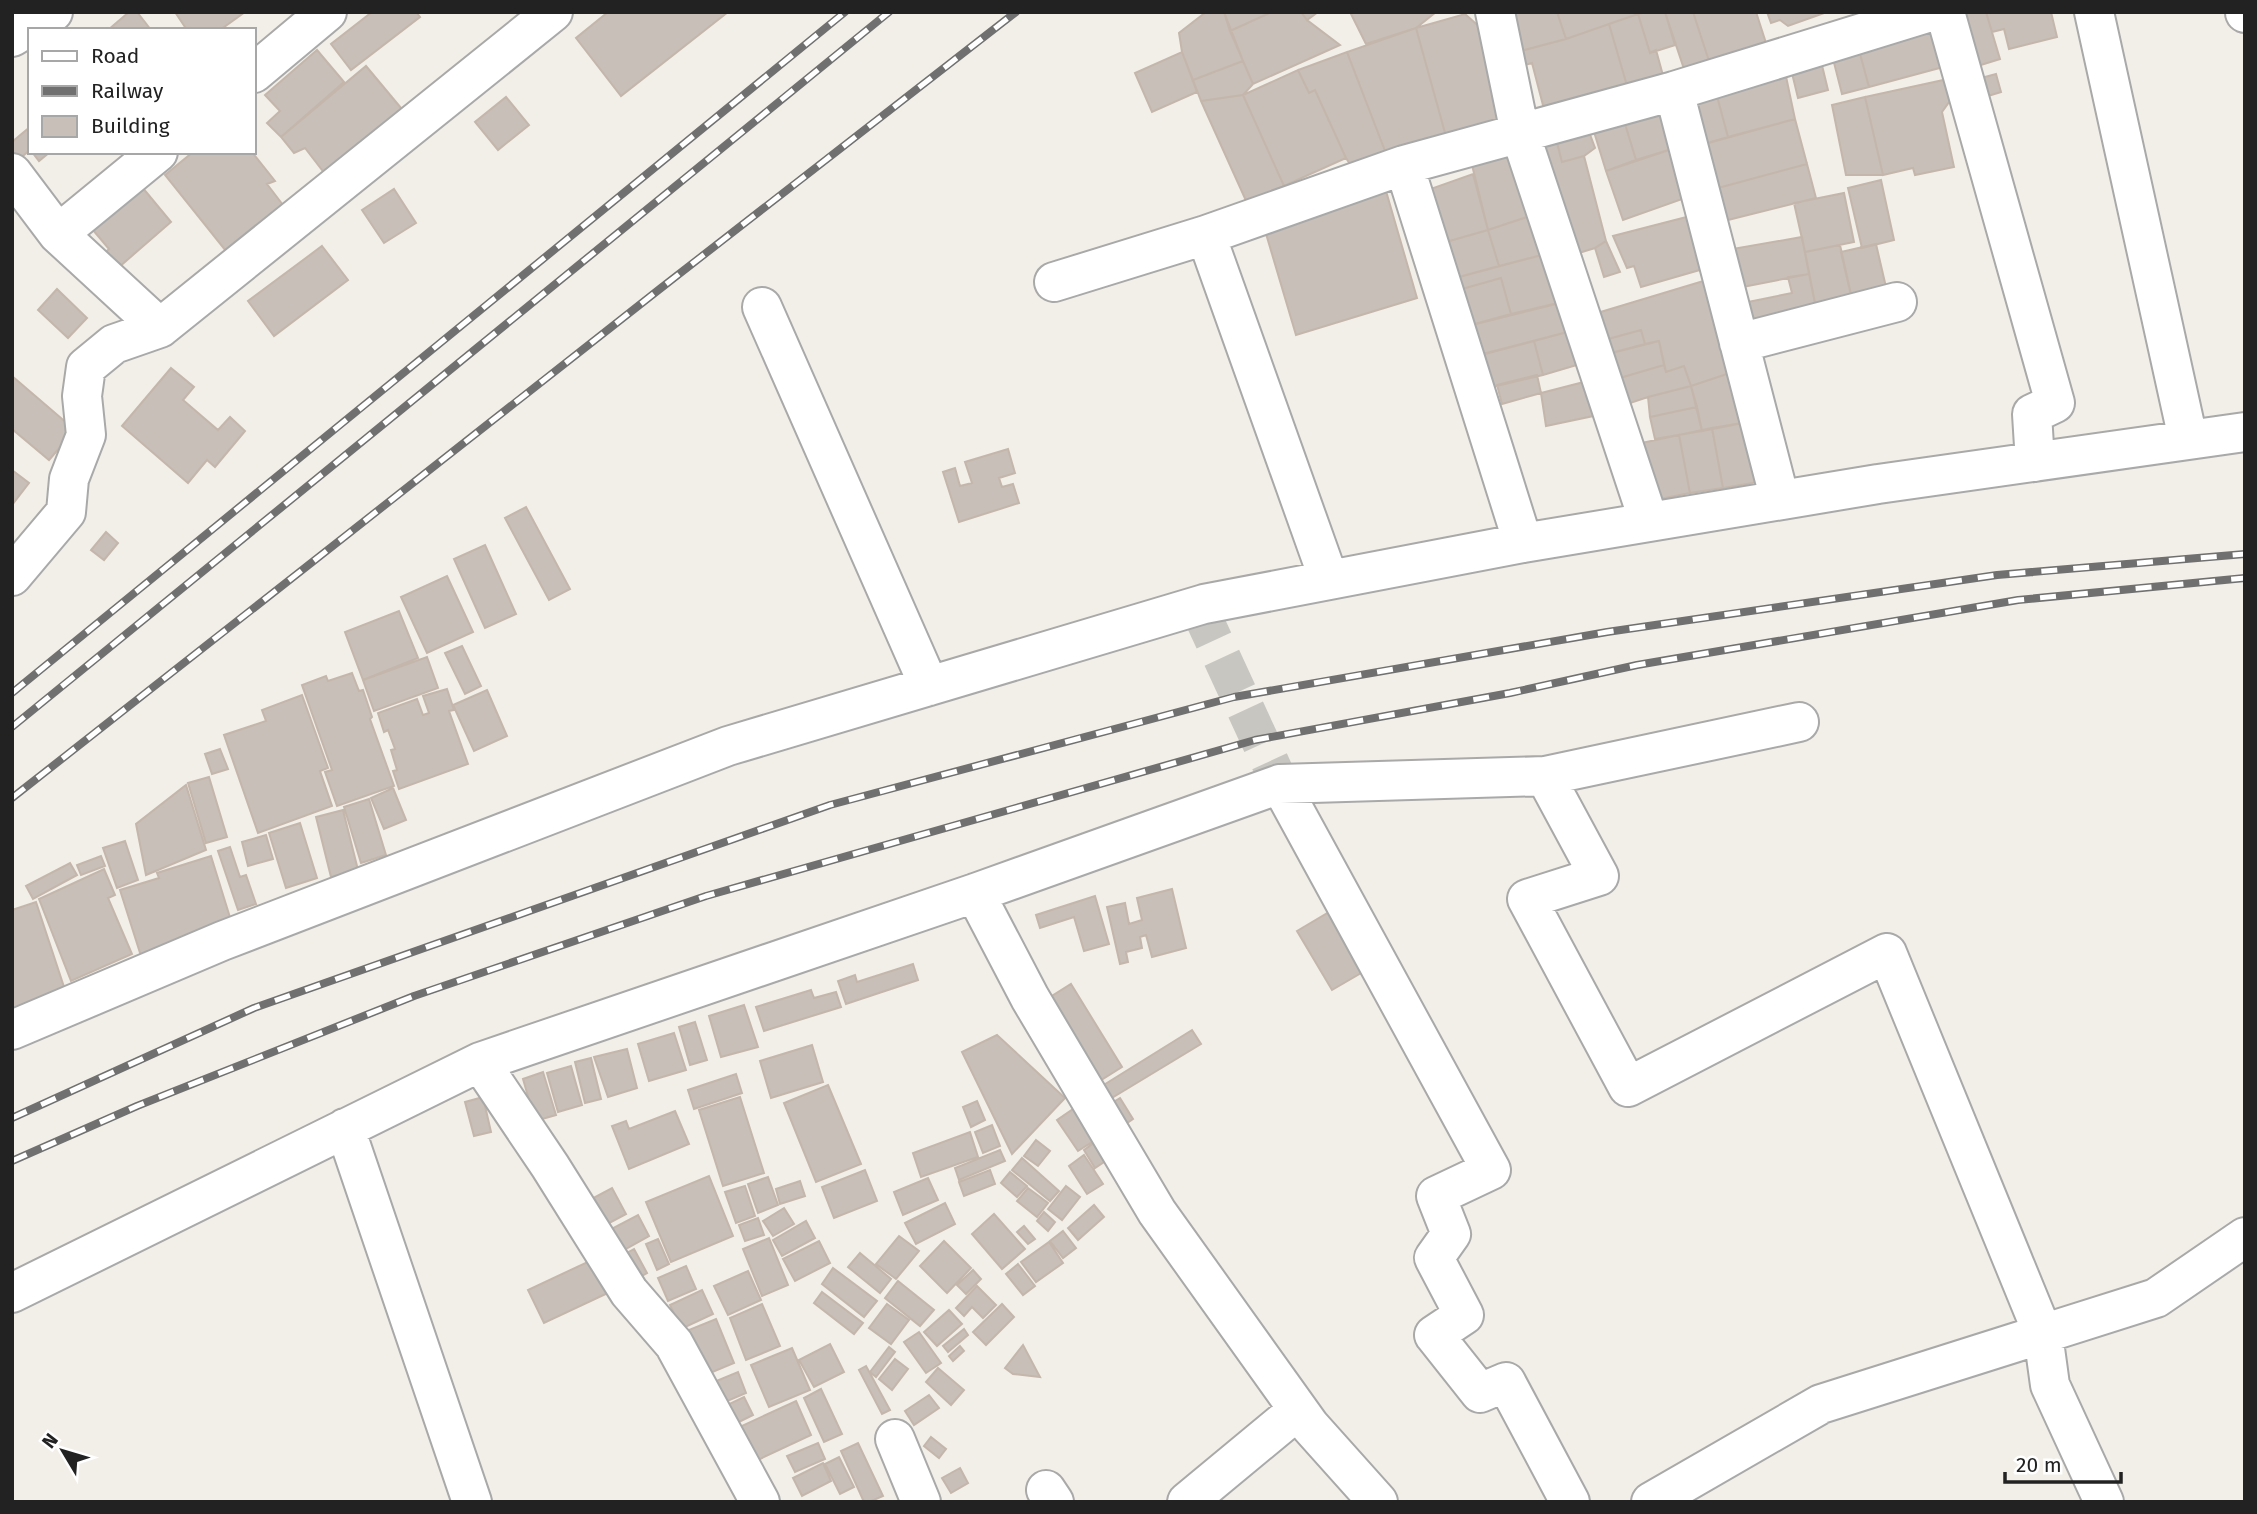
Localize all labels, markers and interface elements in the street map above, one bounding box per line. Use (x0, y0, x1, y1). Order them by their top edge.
legend (28, 28, 256, 154)
text: Road (91, 43, 139, 69)
text: Railway (91, 78, 164, 104)
text: Building (91, 113, 170, 139)
north arrow (28, 1416, 98, 1486)
text: N (37, 1429, 63, 1453)
scale bar (2005, 1440, 2120, 1484)
text: 20 m (2016, 1452, 2062, 1478)

